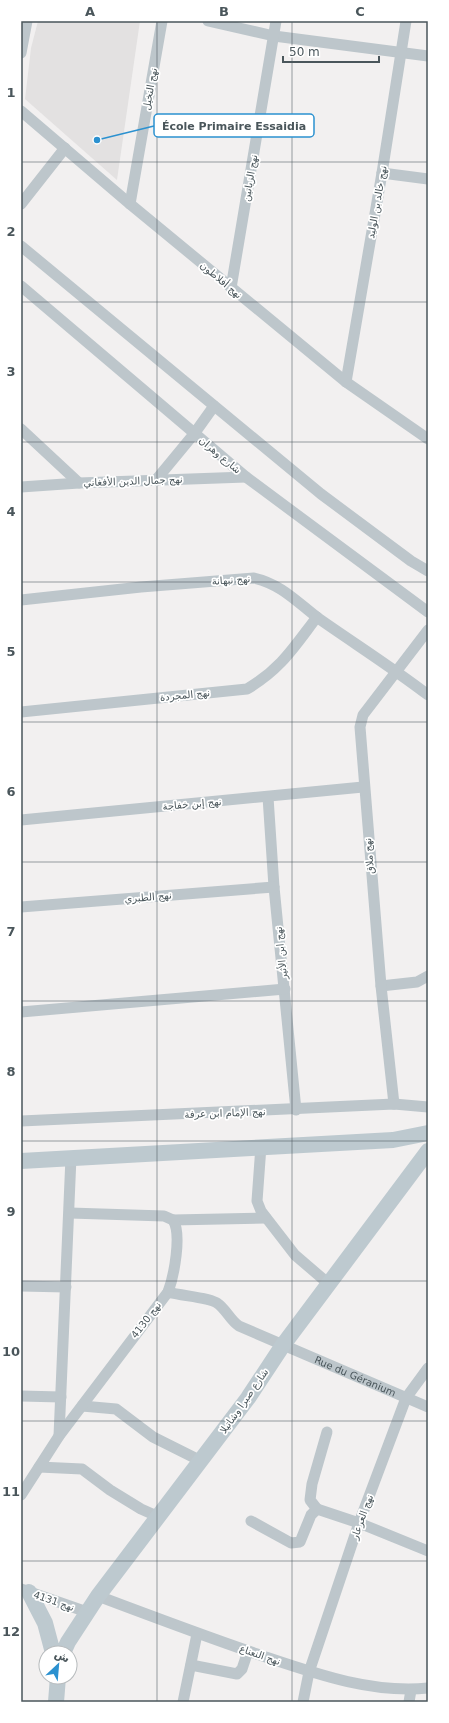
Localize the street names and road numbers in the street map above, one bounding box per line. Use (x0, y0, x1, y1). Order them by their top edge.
street label: نهج النخيل (141, 67, 160, 111)
street label: نهج الزياتين (240, 154, 261, 203)
street label: نهج خالد بن الوليد (365, 165, 390, 239)
street label: نهج أفلاطون (197, 259, 245, 301)
street label: شارع وهران (196, 434, 243, 476)
street label: نهج جمال الدين الأفغاني (83, 473, 183, 489)
street label: نهج نبهانة (211, 573, 251, 588)
street label: نهج المجردة (159, 687, 211, 704)
street label: نهج إبن خفاجة (162, 796, 222, 813)
street label: نهج ملاق (362, 837, 377, 874)
street label: نهج الطبري (124, 889, 172, 906)
street label: نهج ابن الأثير (272, 926, 290, 981)
street label: نهج الإمام ابن عرفة (184, 1106, 266, 1121)
street label: نهج 4130 (129, 1300, 164, 1341)
street label: Rue du Géranium (313, 1354, 398, 1398)
street label: شارع صبرا وشاتيلا (218, 1367, 271, 1436)
street label: نهج العرعار (348, 1493, 376, 1542)
street label: نهج 4131 (32, 1589, 76, 1614)
street label: نهج النعناع (238, 1643, 282, 1668)

